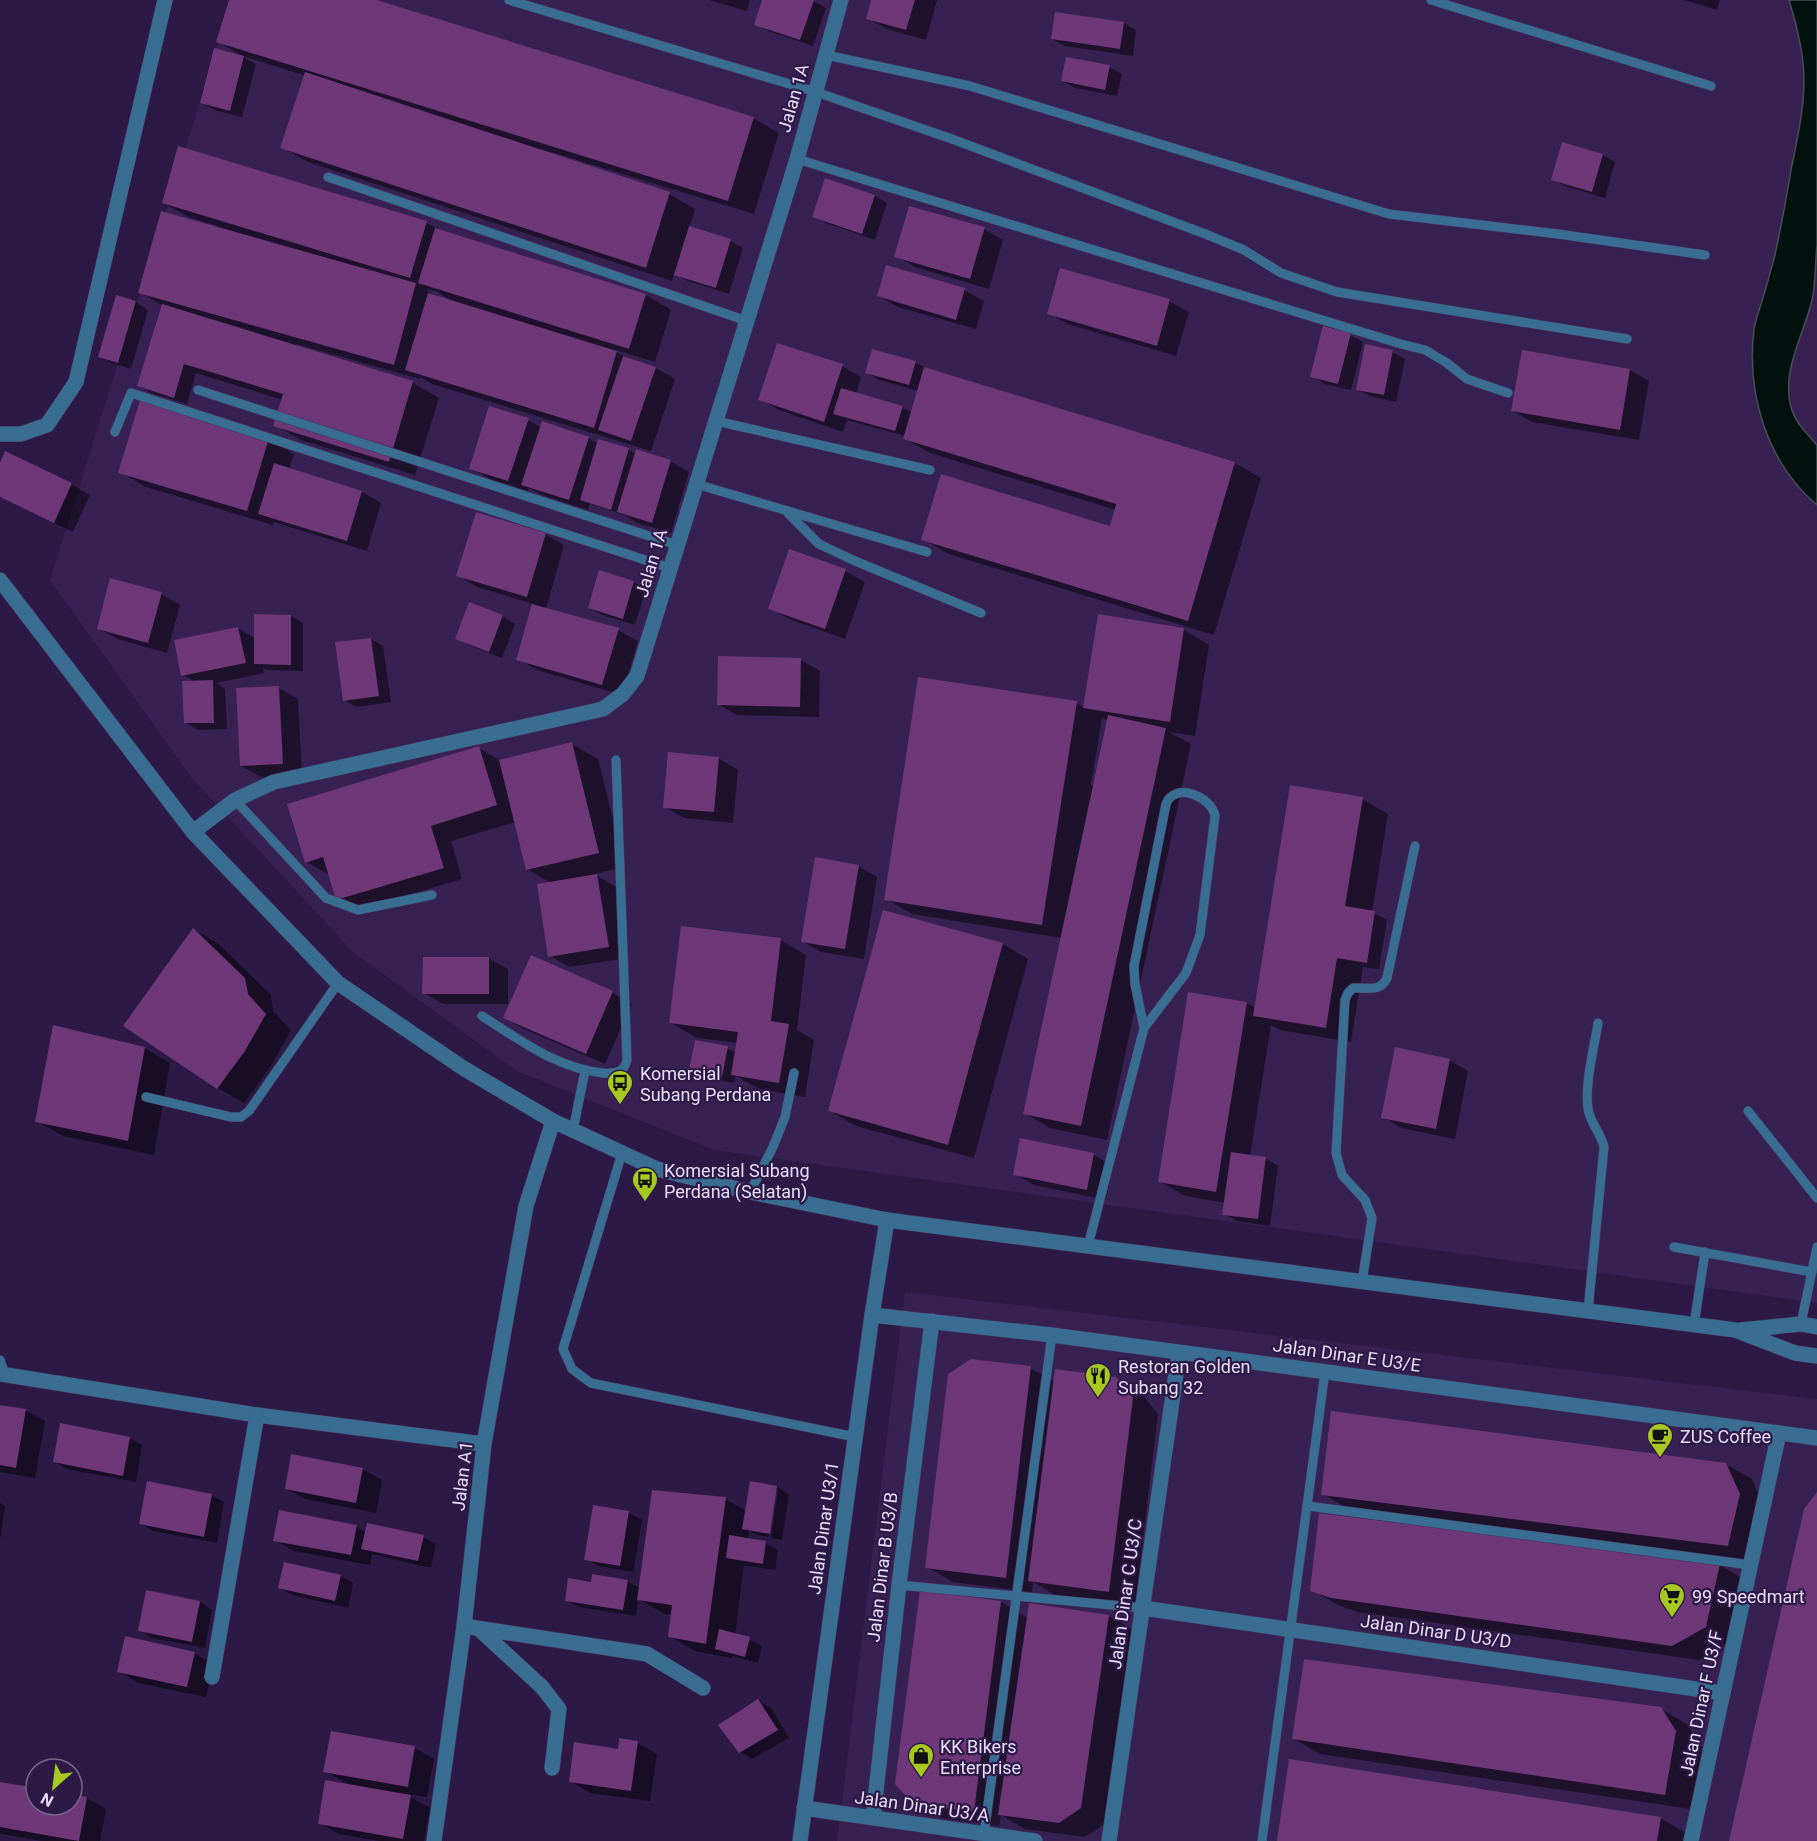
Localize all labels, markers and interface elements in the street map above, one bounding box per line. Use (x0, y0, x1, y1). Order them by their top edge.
street label: Jalan 1A (773, 61, 813, 135)
street label: Jalan 1A (631, 526, 671, 600)
place label: Komersial Subang Perdana (640, 1063, 771, 1105)
bus stop icon: Komersial Subang Perdana (605, 1068, 635, 1106)
place label: Komersial Subang Perdana (Selatan) (664, 1160, 810, 1203)
bus stop icon: Komersial Subang Perdana (Selatan) (630, 1165, 660, 1203)
street label: Jalan Dinar E U3/E (1272, 1334, 1422, 1376)
place label: Restoran Golden Subang 32 (1118, 1356, 1250, 1398)
restaurant icon: Restoran Golden Subang 32 (1083, 1361, 1113, 1399)
cafe icon: ZUS Coffee (1645, 1421, 1675, 1459)
place label: ZUS Coffee (1680, 1426, 1771, 1447)
street label: Jalan A1 (447, 1440, 477, 1512)
street label: Jalan Dinar U3/1 (803, 1460, 843, 1596)
street label: Jalan Dinar B U3/B (862, 1491, 902, 1643)
street label: Jalan Dinar C U3/C (1104, 1517, 1146, 1671)
supermarket icon: 99 Speedmart (1657, 1581, 1687, 1619)
place label: 99 Speedmart (1692, 1586, 1805, 1607)
street label: Jalan Dinar D U3/D (1359, 1610, 1513, 1652)
street label: Jalan Dinar F U3/F (1675, 1628, 1727, 1778)
place label: KK Bikers Enterprise (940, 1736, 1021, 1778)
shop icon: KK Bikers Enterprise (906, 1741, 936, 1779)
north arrow (24, 1757, 84, 1817)
street label: Jalan Dinar U3/A (853, 1786, 991, 1826)
text: N (38, 1789, 57, 1811)

